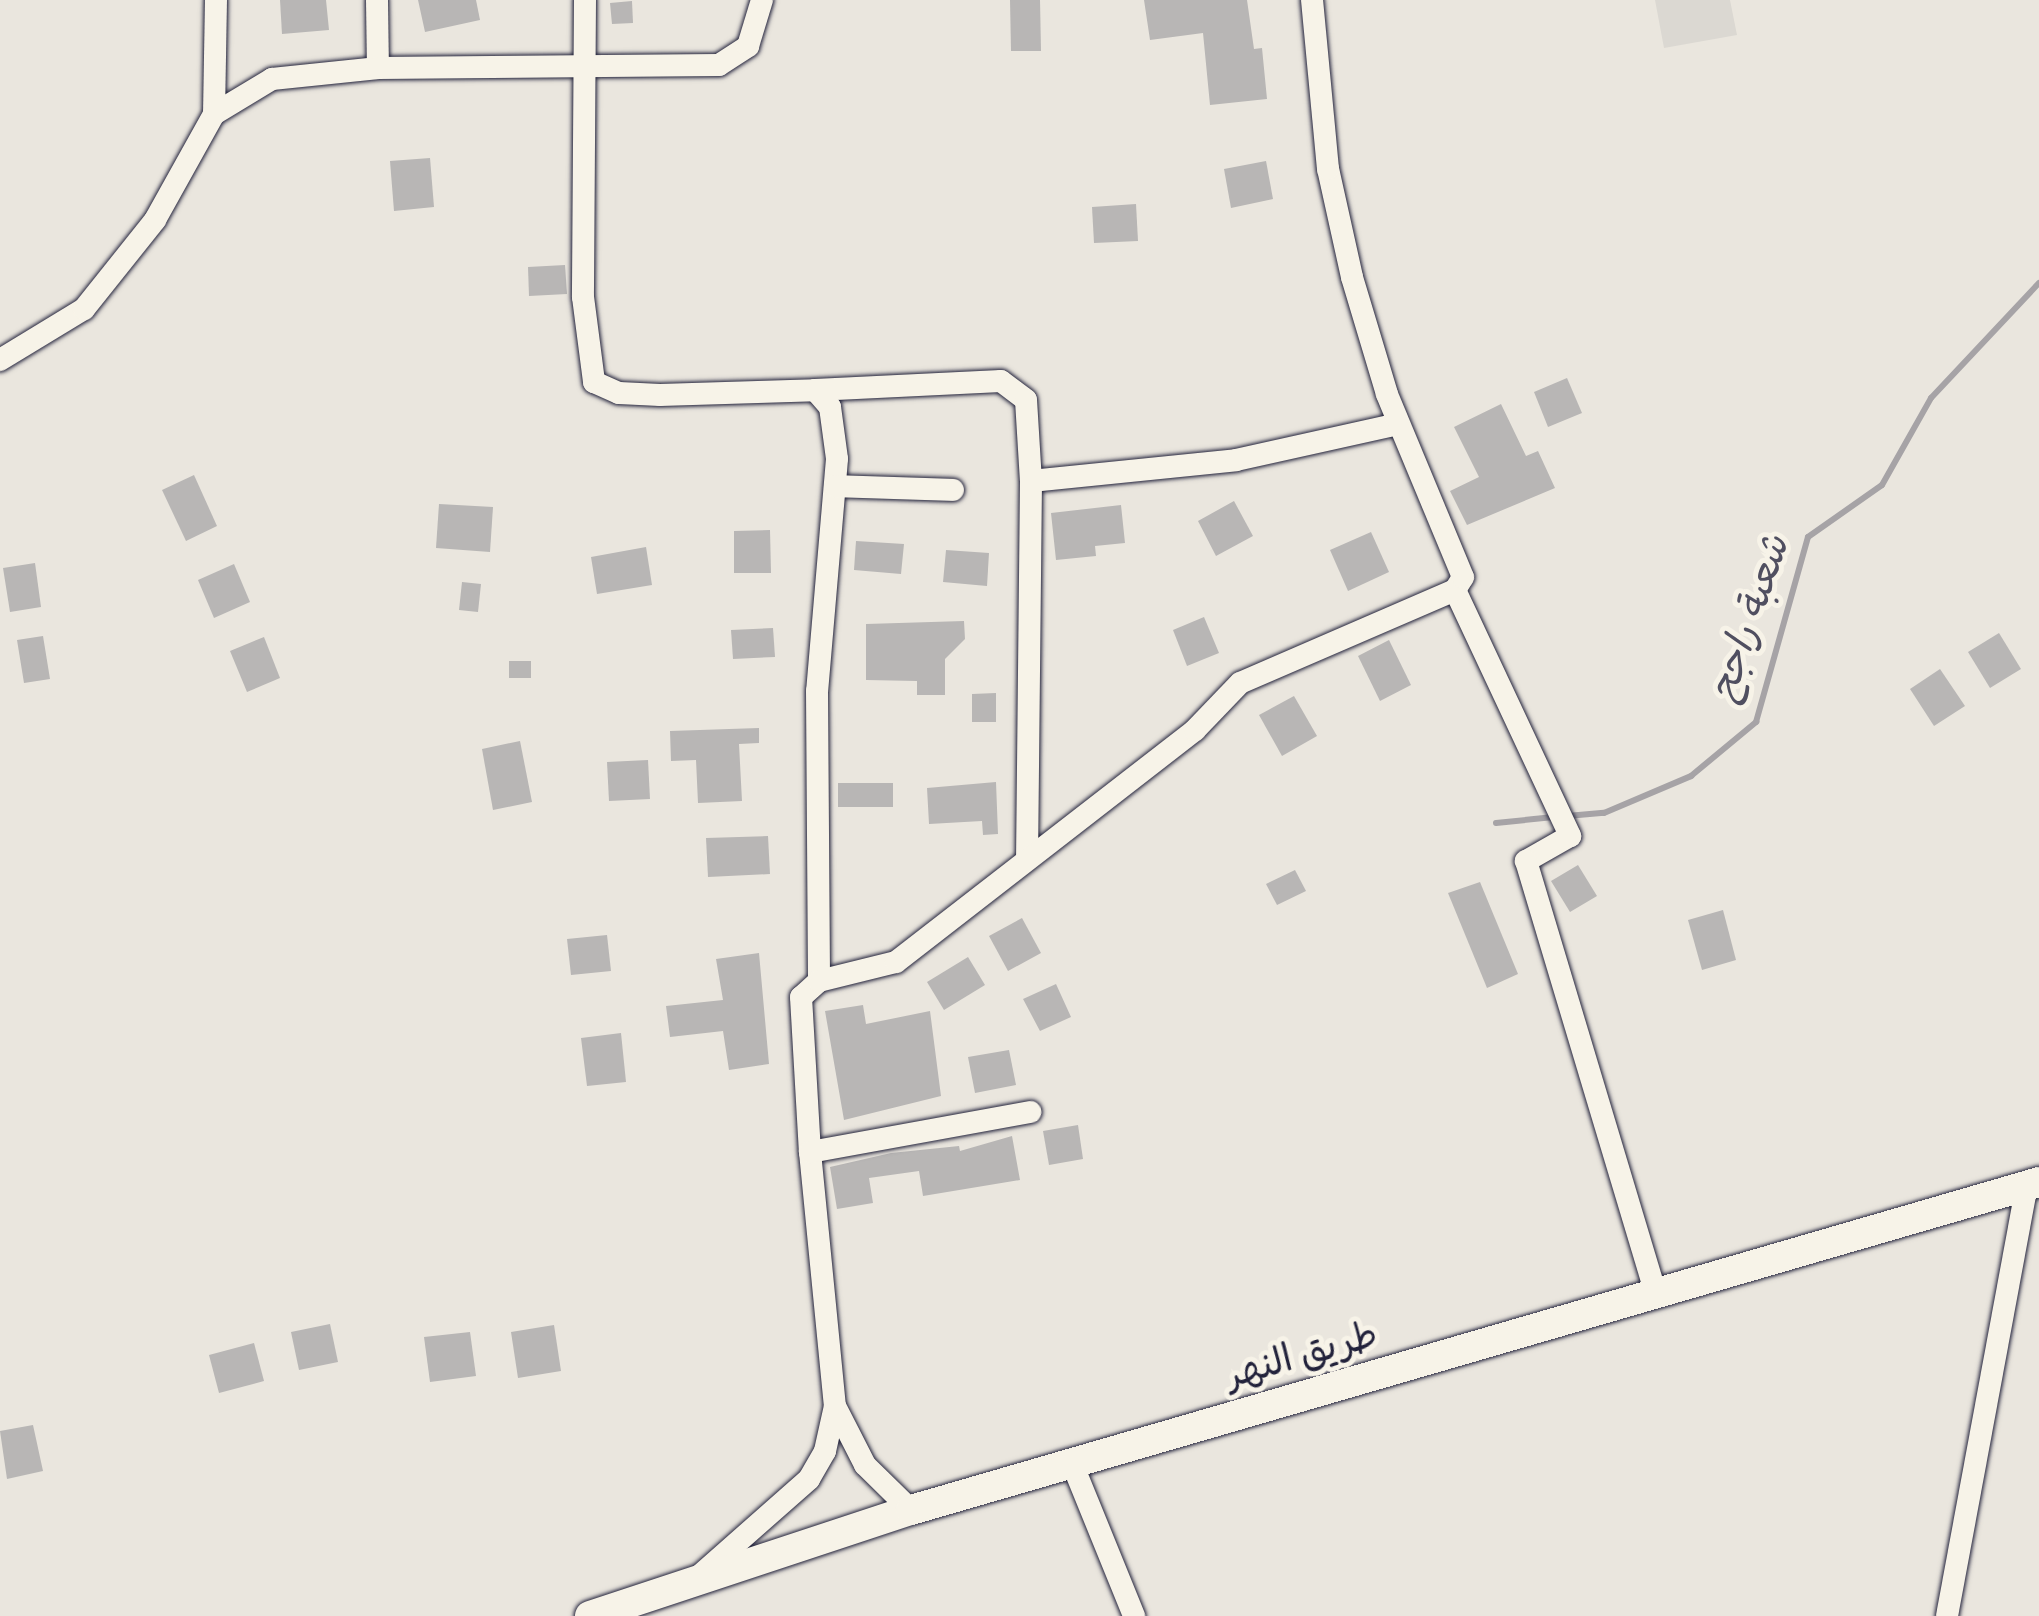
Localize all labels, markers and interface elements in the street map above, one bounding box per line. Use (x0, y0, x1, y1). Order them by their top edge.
water label: شعبة راجح (1703, 531, 1805, 709)
street label: طريق النهر (1222, 1316, 1384, 1402)

